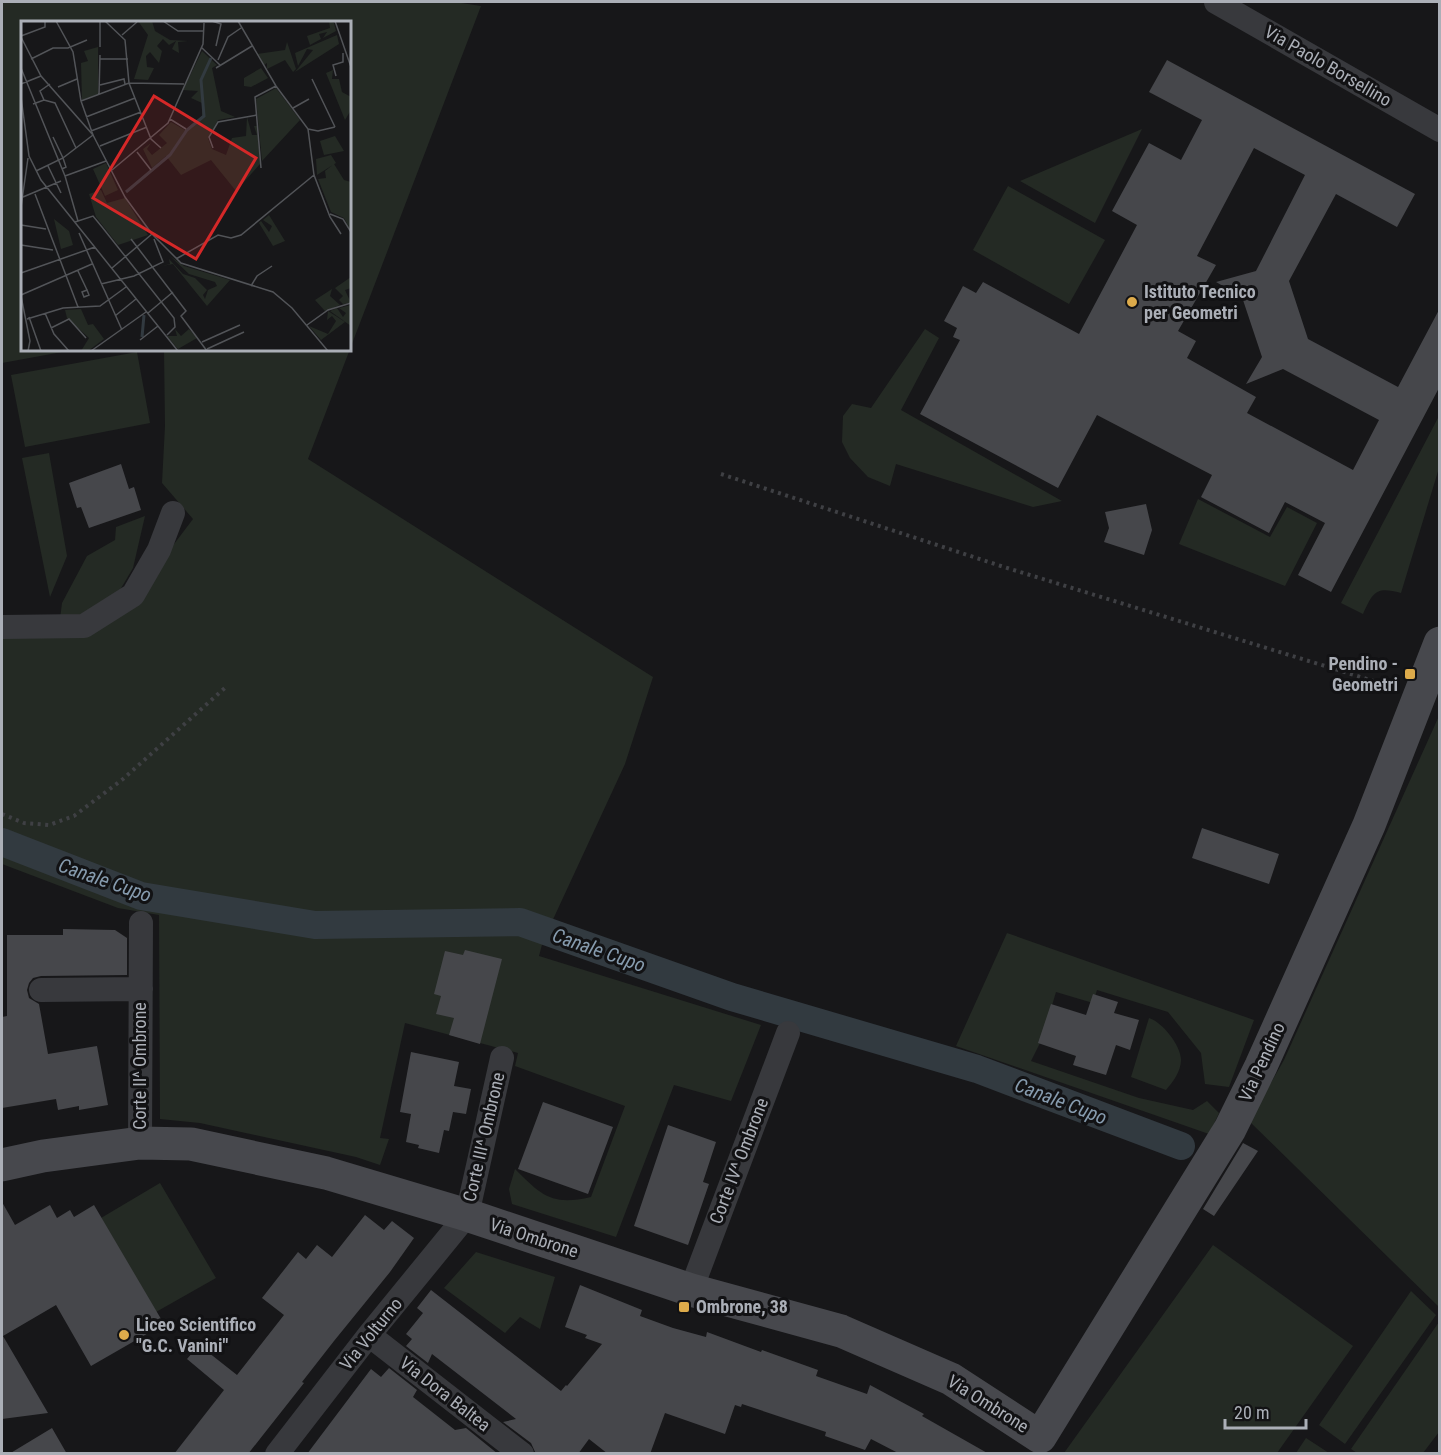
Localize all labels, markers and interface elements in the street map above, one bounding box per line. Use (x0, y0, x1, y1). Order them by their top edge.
inset map (21, 21, 351, 351)
street label: Via Paolo Borsellino (1261, 21, 1395, 110)
place label: Istituto Tecnico per Geometri (1144, 281, 1256, 323)
marker: Istituto Tecnico per Geometri (1125, 295, 1139, 309)
place label: Pendino - Geometri (1328, 653, 1398, 695)
marker: Pendino - Geometri (1403, 667, 1417, 681)
water label: Canale Cupo (55, 853, 155, 907)
water label: Canale Cupo (549, 923, 649, 977)
street label: Corte II^ Ombrone (129, 1002, 150, 1130)
street label: Via Pendino (1234, 1019, 1289, 1105)
street label: Corte III^ Ombrone (458, 1070, 509, 1204)
water label: Canale Cupo (1012, 1072, 1110, 1130)
street label: Corte IV^ Ombrone (705, 1095, 772, 1227)
street label: Via Ombrone (487, 1213, 581, 1262)
street label: Via Volturno (335, 1293, 406, 1374)
place label: Ombrone, 38 (696, 1296, 788, 1317)
marker: Ombrone, 38 (677, 1300, 691, 1314)
place label: Liceo Scientifico "G.C. Vanini" (136, 1314, 256, 1356)
marker: Liceo Scientifico "G.C. Vanini" (117, 1328, 131, 1342)
street label: Via Dora Baltea (396, 1352, 495, 1435)
street label: Via Ombrone (944, 1370, 1033, 1437)
scale bar (1225, 1392, 1306, 1430)
text: 20 m (1234, 1402, 1269, 1423)

